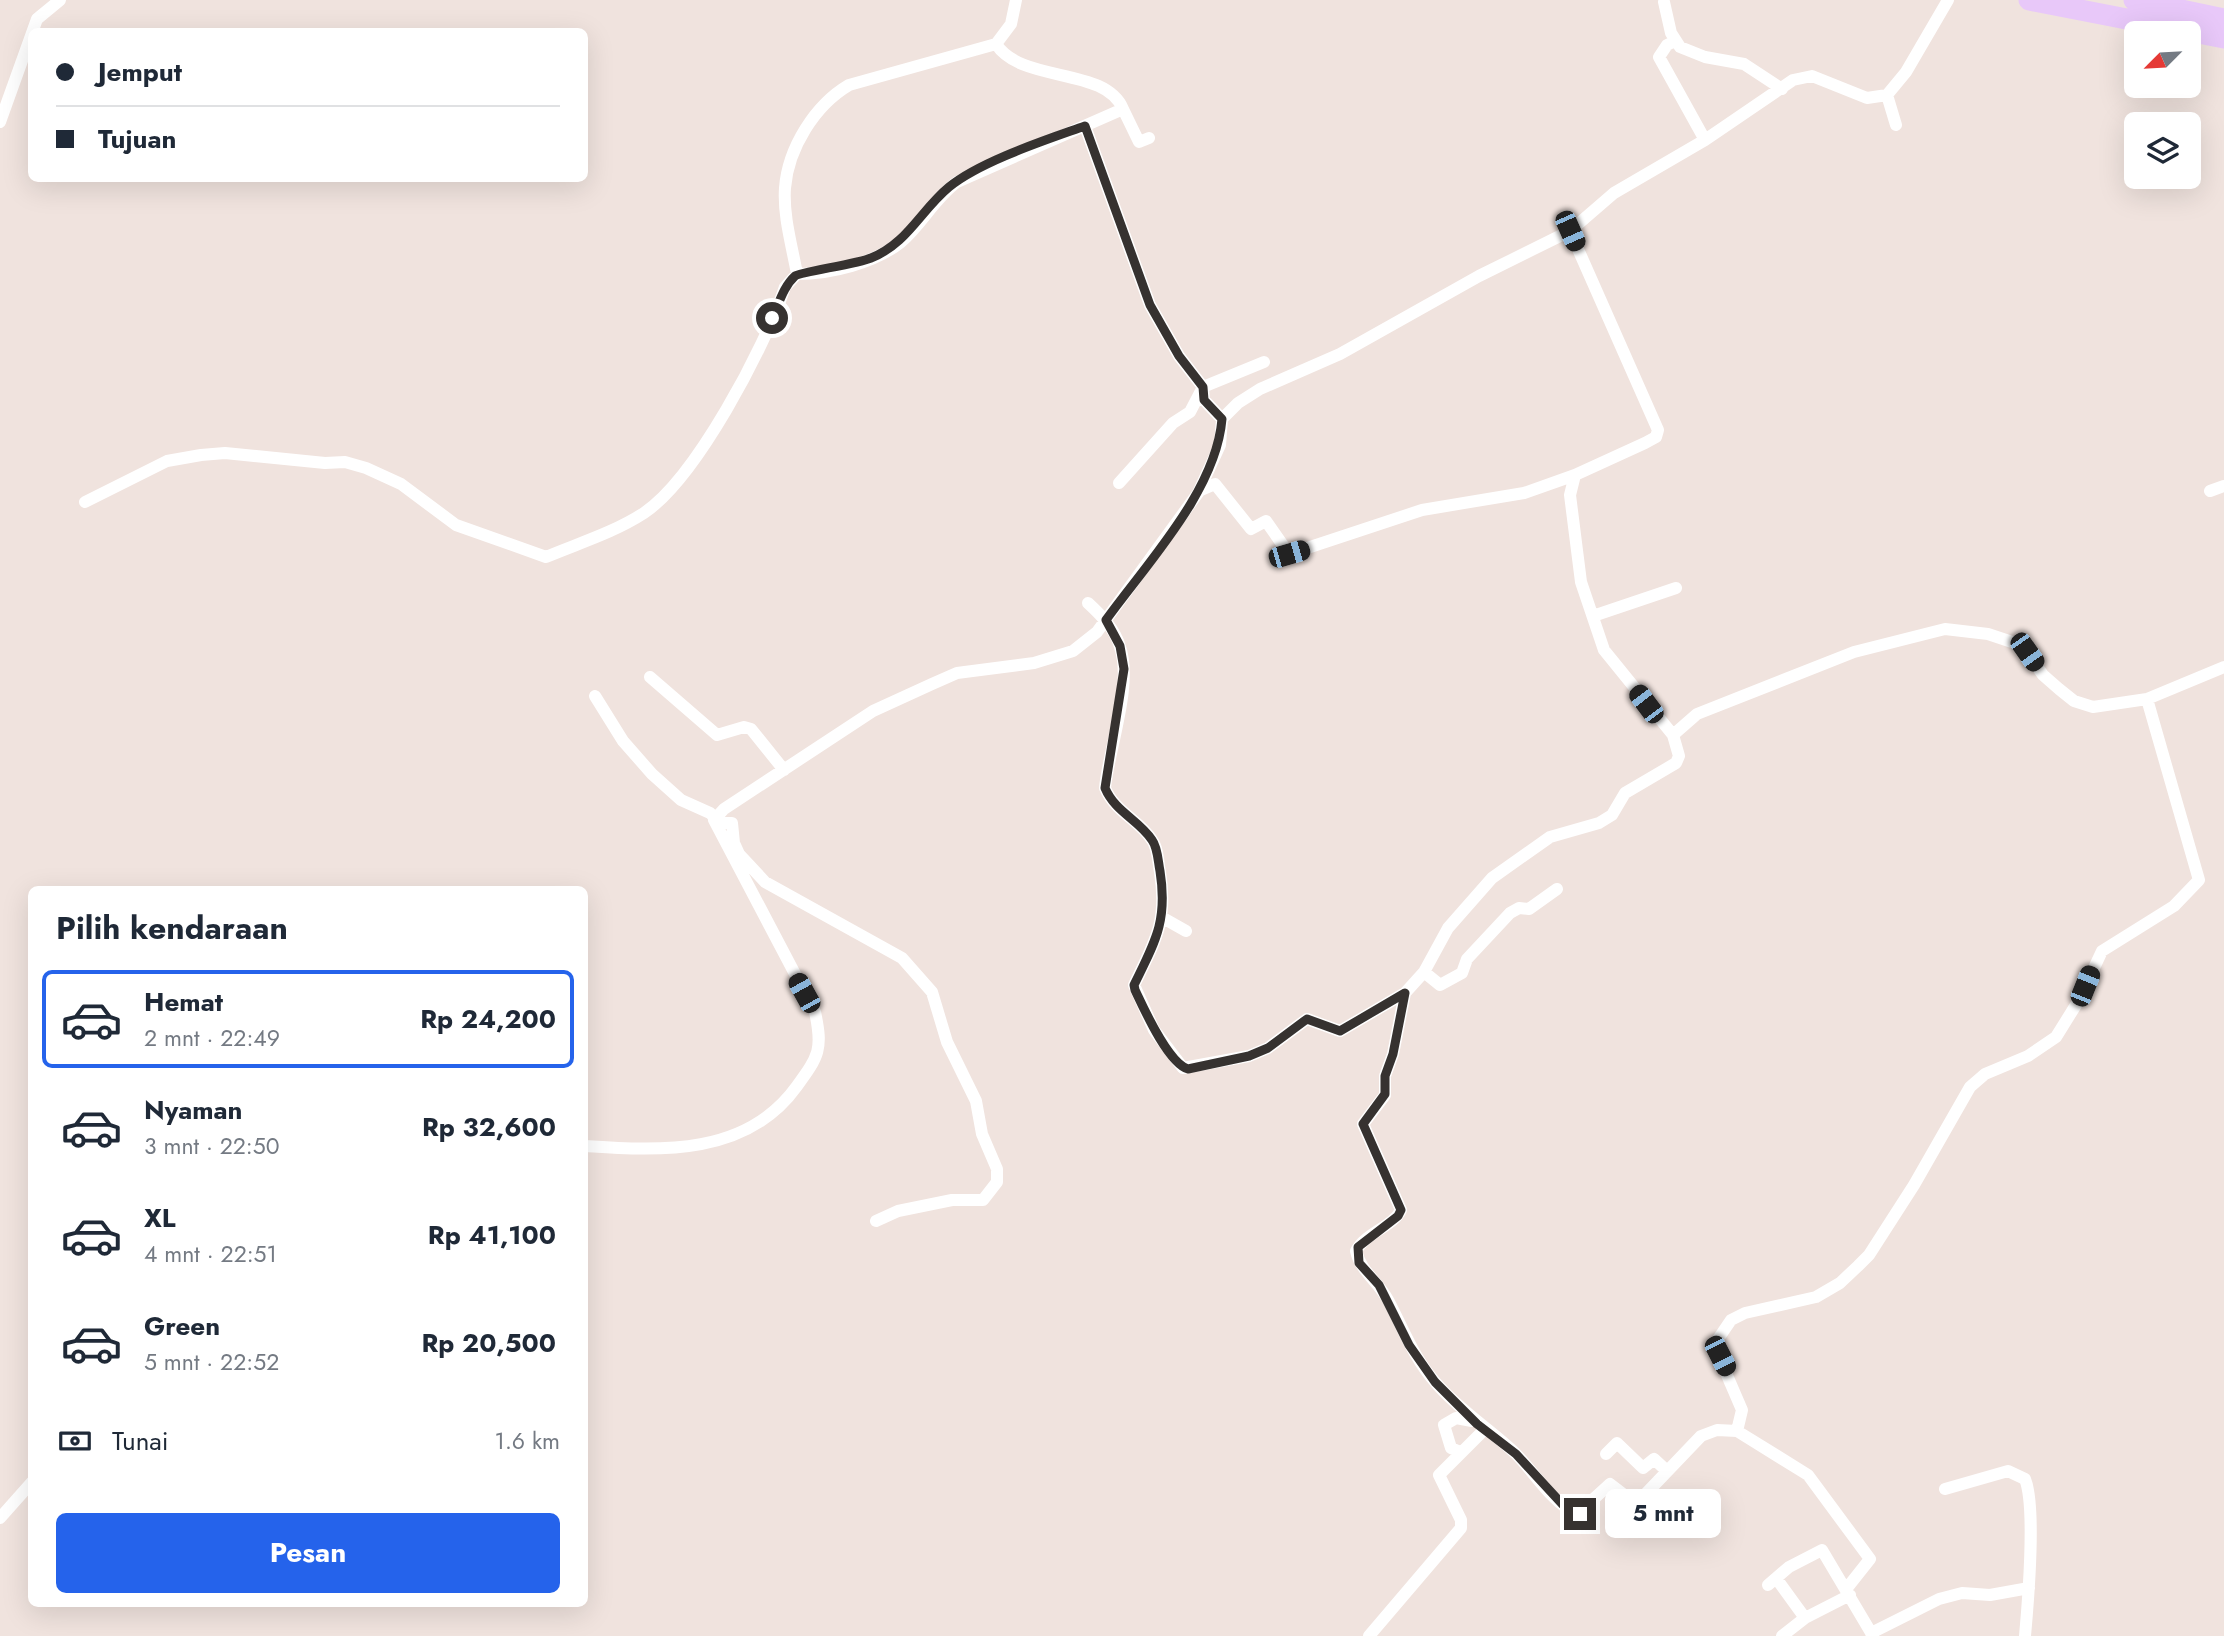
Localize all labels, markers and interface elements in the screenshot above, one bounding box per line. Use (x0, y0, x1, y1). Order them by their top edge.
north arrow (2124, 21, 2202, 98)
map controls (2124, 21, 2201, 189)
text: Jemput (98, 53, 182, 91)
button: layers (2124, 112, 2201, 189)
text: Tujuan (98, 120, 176, 158)
car (1552, 208, 1589, 254)
route start (756, 302, 788, 334)
car (1266, 538, 1313, 570)
car (2007, 629, 2048, 675)
car (1625, 681, 1668, 727)
text: Pilih kendaraan (56, 905, 288, 951)
car (2068, 963, 2103, 1009)
car (785, 970, 824, 1016)
text: Hemat (144, 983, 223, 1021)
icon: car (60, 988, 123, 1051)
text: Rp 24,200 (420, 1000, 556, 1038)
text: 2 mnt · 22:49 (144, 1021, 280, 1055)
text: Nyaman (144, 1091, 243, 1129)
icon: car (60, 1096, 123, 1159)
text: Rp 32,600 (422, 1108, 556, 1146)
text: 3 mnt · 22:50 (144, 1129, 280, 1163)
text: XL (144, 1199, 176, 1237)
icon: car (60, 1204, 123, 1267)
text: Rp 41,100 (428, 1216, 556, 1254)
text: 4 mnt · 22:51 (144, 1237, 277, 1271)
text: Green (144, 1307, 220, 1345)
icon: car (60, 1312, 123, 1375)
text: Rp 20,500 (421, 1324, 556, 1362)
car (1702, 1333, 1739, 1379)
text: 5 mnt · 22:52 (144, 1345, 279, 1379)
icon: cash (56, 1422, 94, 1460)
text: Tunai (112, 1422, 169, 1460)
text: 1.6 km (495, 1424, 560, 1458)
callout: 5 mnt (1604, 1490, 1720, 1538)
text: 5 mnt (1632, 1496, 1694, 1530)
route end (1564, 1498, 1596, 1530)
button: Pesan (56, 1513, 560, 1593)

